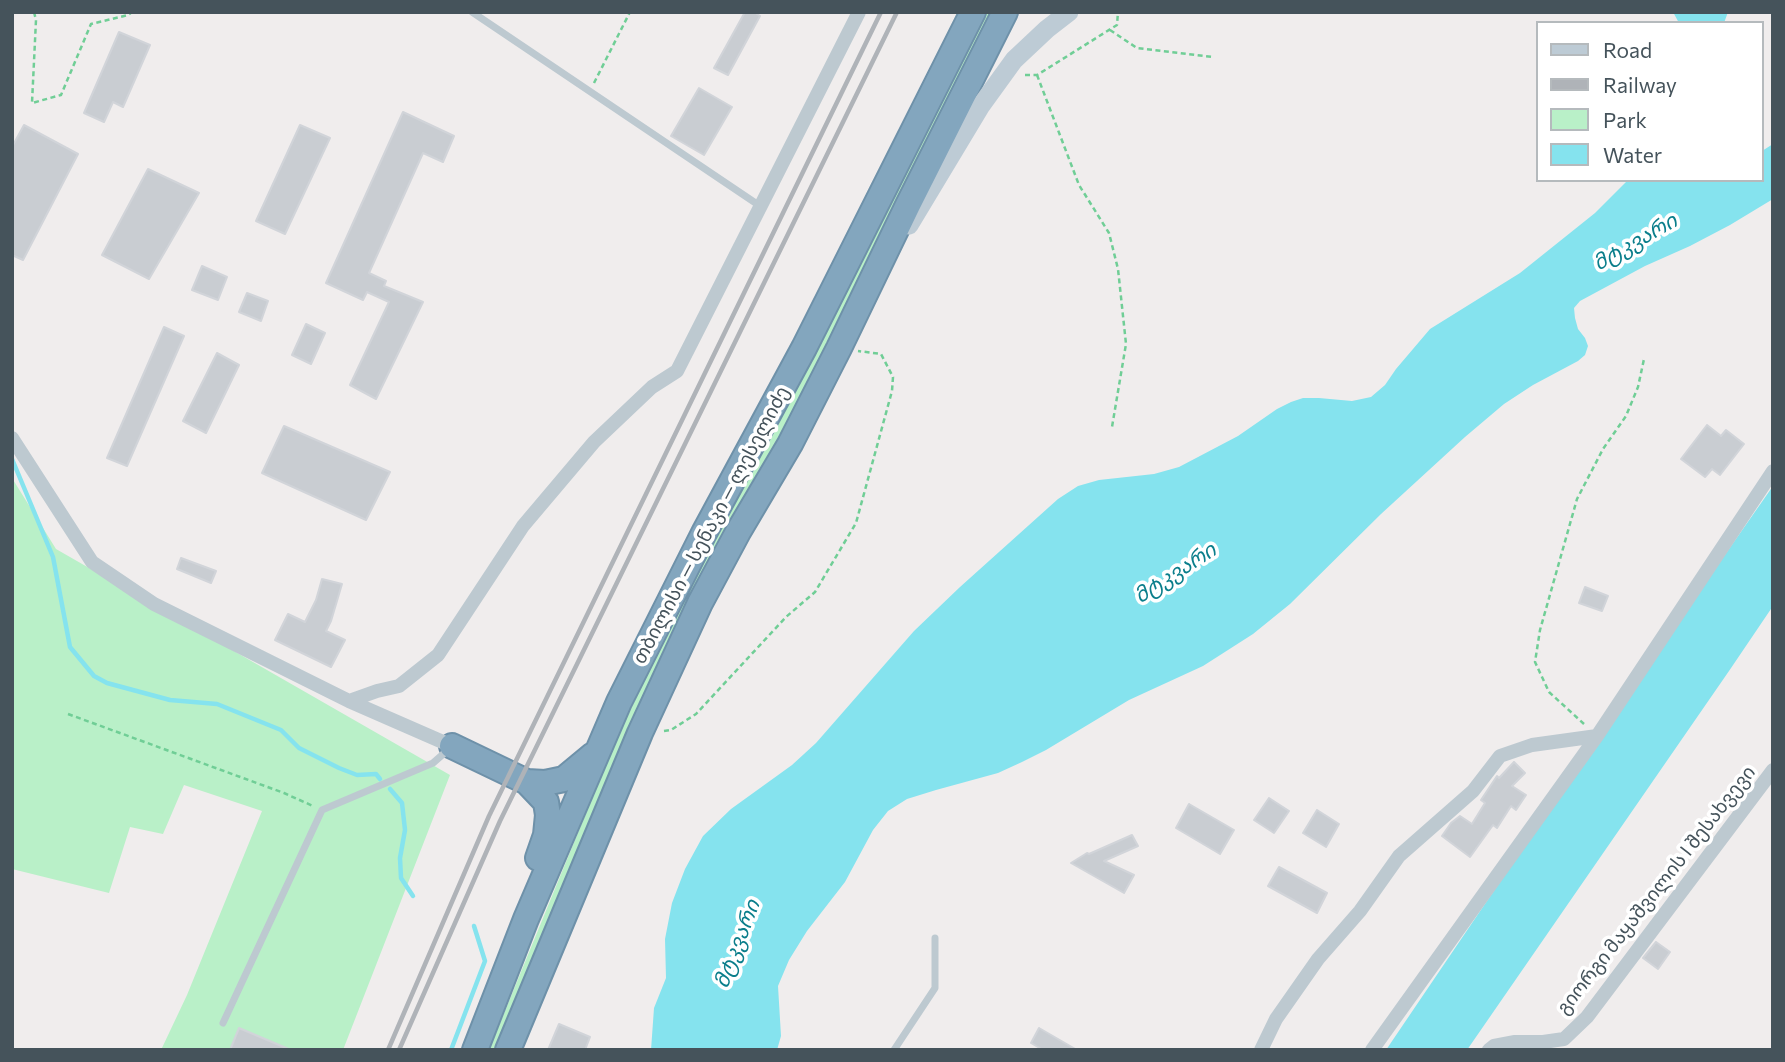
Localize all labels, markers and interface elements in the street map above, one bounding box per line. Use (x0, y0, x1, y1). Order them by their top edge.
legend (1536, 21, 1764, 182)
text: Road (1603, 37, 1652, 62)
text: Railway (1603, 72, 1677, 97)
text: Park (1603, 107, 1647, 132)
text: Water (1603, 142, 1662, 167)
water label: მტკვარი (1589, 208, 1681, 276)
street label: თბილისი — სენაკი — ლესელიძე (628, 382, 794, 668)
water label: მტკვარი (1129, 537, 1221, 609)
street label: გიორგი მაყაშვილის I შესახვევი (1552, 761, 1760, 1019)
water label: მტკვარი (709, 896, 765, 992)

